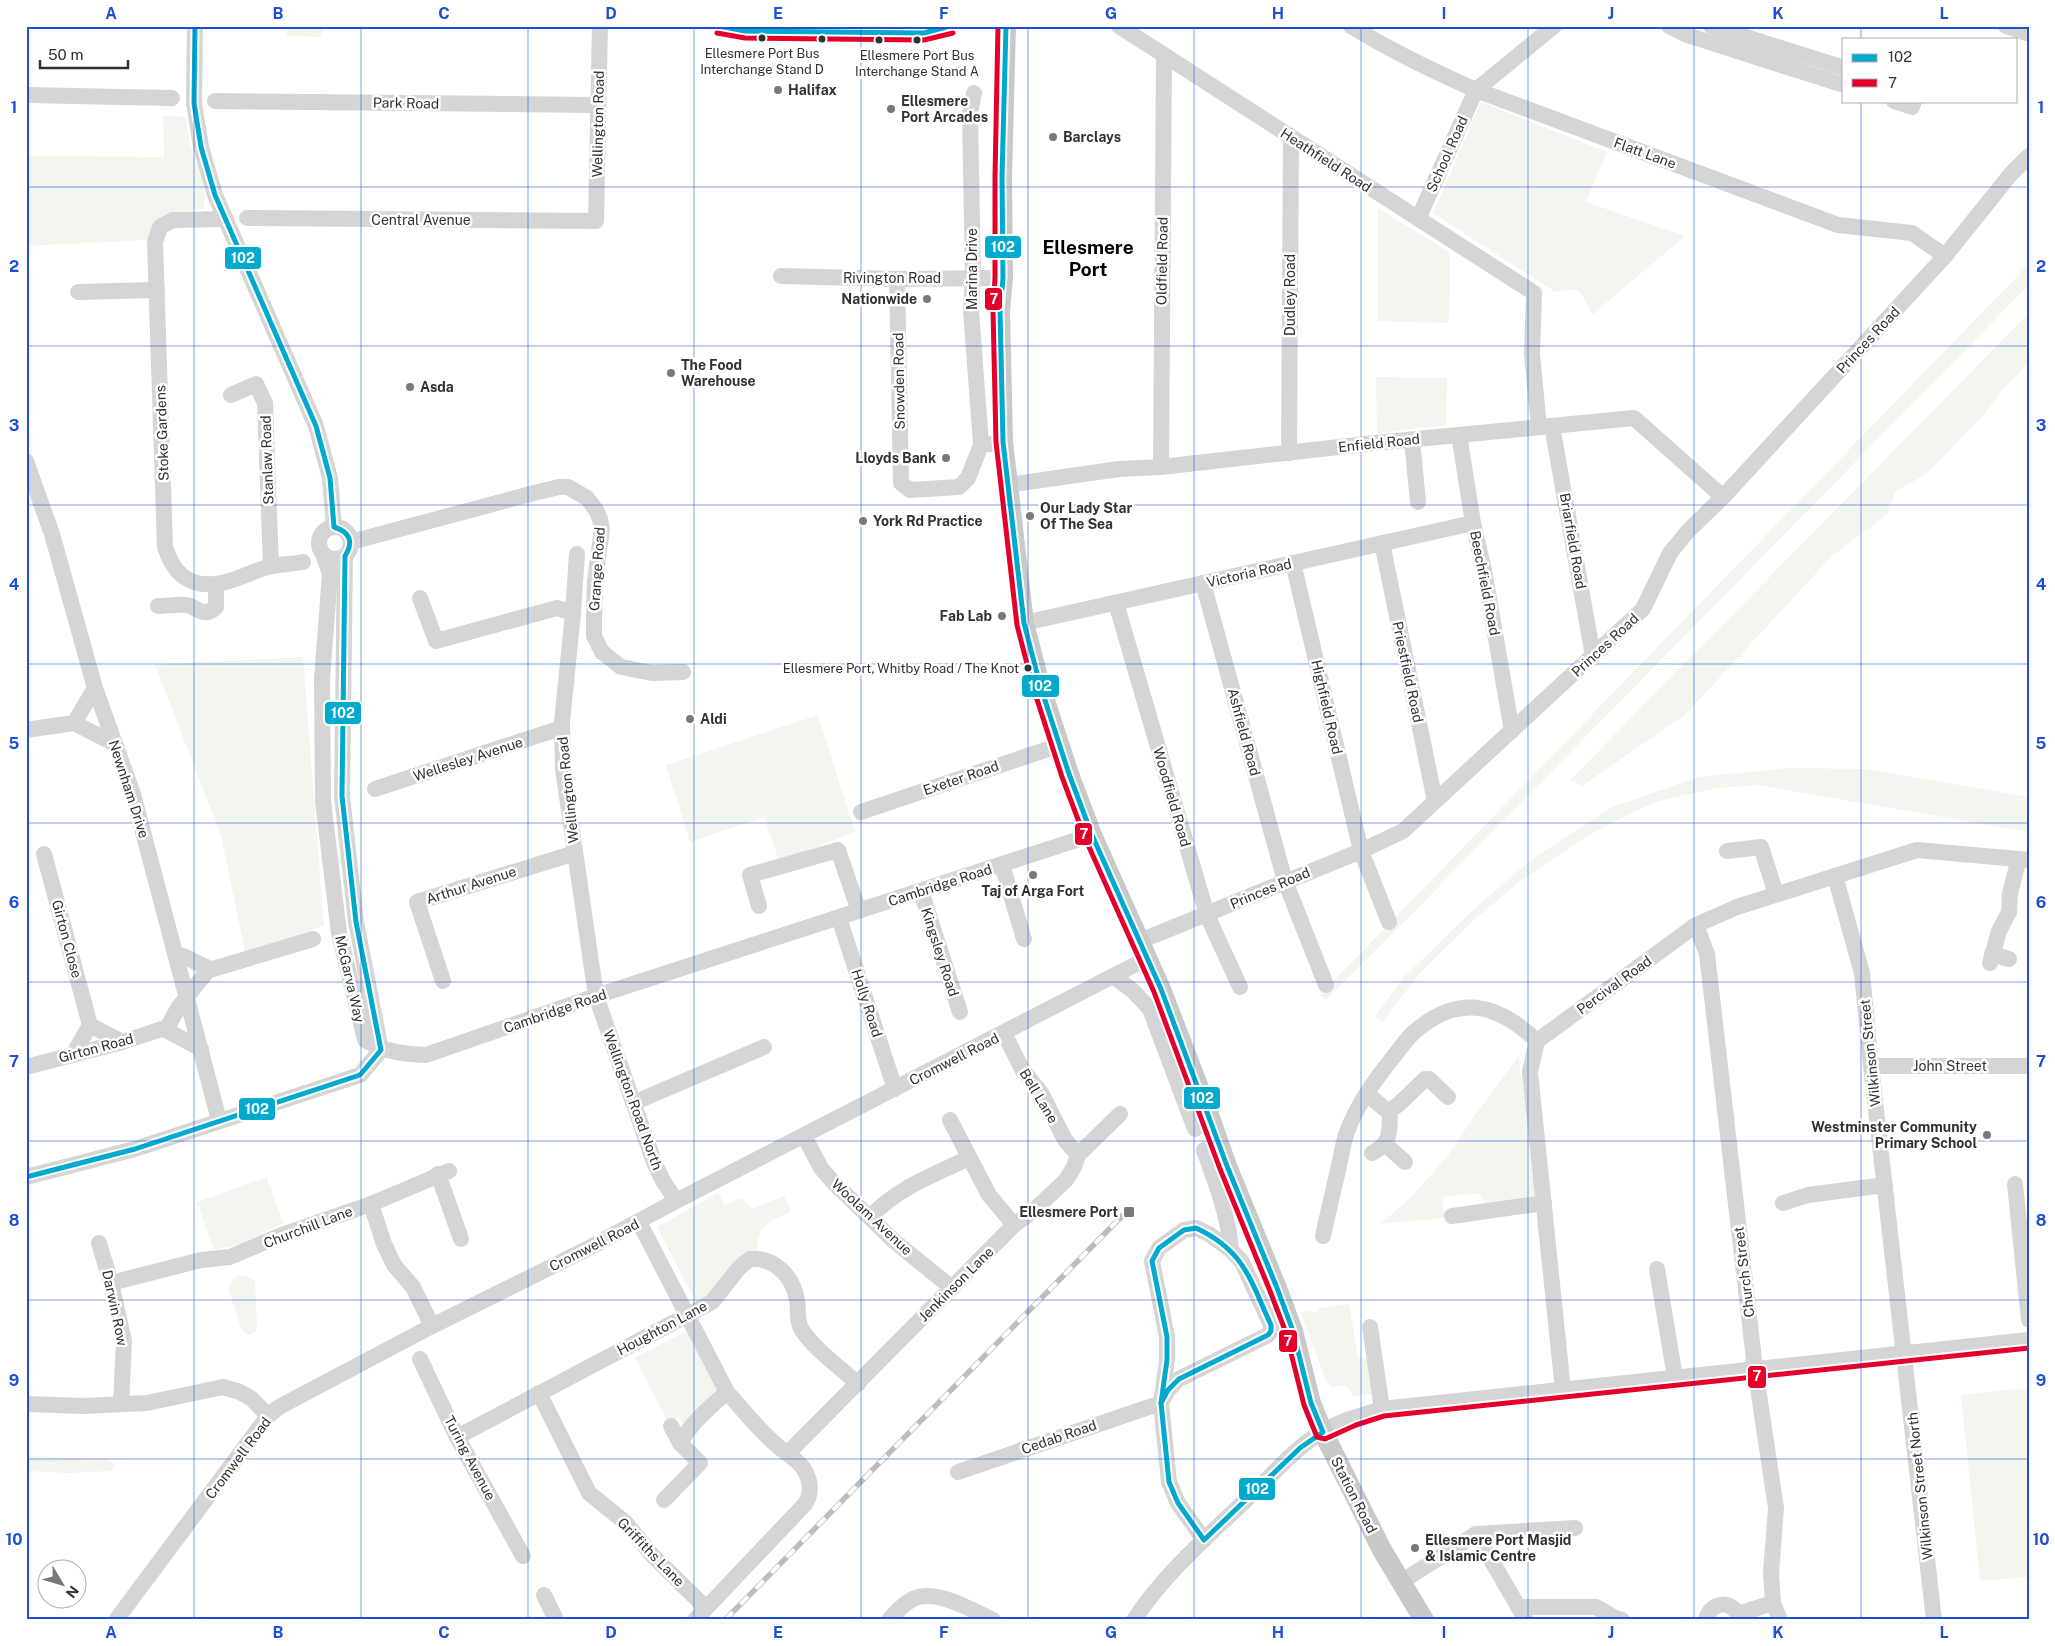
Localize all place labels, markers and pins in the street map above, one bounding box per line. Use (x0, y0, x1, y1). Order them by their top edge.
marker: Ellesmere Port Bus Interchange Stand D (757, 33, 767, 43)
unlabelled marker (817, 34, 827, 44)
unlabelled marker (874, 35, 884, 45)
marker: Ellesmere Port Bus Interchange Stand A (912, 35, 922, 45)
place label: Ellesmere Port Bus Interchange Stand D (700, 46, 824, 77)
place label: Ellesmere Port Bus Interchange Stand A (855, 48, 979, 79)
place label: Halifax (788, 82, 837, 98)
marker: Halifax (772, 84, 784, 96)
place label: Ellesmere Port Arcades (901, 93, 988, 125)
marker: Ellesmere Port Arcades (885, 103, 897, 115)
place label: Barclays (1063, 129, 1121, 145)
marker: Barclays (1047, 131, 1059, 143)
place label: Nationwide (841, 291, 917, 307)
marker: Nationwide (921, 293, 933, 305)
place label: The Food Warehouse (681, 357, 756, 389)
marker: The Food Warehouse (665, 367, 677, 379)
place label: Asda (420, 379, 454, 395)
marker: Asda (404, 381, 416, 393)
place label: Lloyds Bank (855, 450, 936, 466)
marker: Lloyds Bank (940, 452, 952, 464)
place label: Our Lady Star Of The Sea (1040, 500, 1133, 532)
marker: Our Lady Star Of The Sea (1024, 510, 1036, 522)
place label: York Rd Practice (873, 513, 983, 529)
marker: York Rd Practice (857, 515, 869, 527)
place label: Fab Lab (940, 608, 992, 624)
marker: Fab Lab (996, 610, 1008, 622)
place label: Ellesmere Port, Whitby Road / The Knot (783, 661, 1019, 676)
marker: Ellesmere Port, Whitby Road / The Knot (1023, 663, 1033, 673)
place label: Aldi (700, 711, 727, 727)
marker: Aldi (684, 713, 696, 725)
marker: Taj of Arga Fort (1027, 869, 1039, 881)
place label: Taj of Arga Fort (982, 883, 1085, 899)
place label: Westminster Community Primary School (1811, 1119, 1977, 1151)
marker: Westminster Community Primary School (1981, 1129, 1993, 1141)
place label: Ellesmere Port (1019, 1204, 1118, 1220)
marker: Ellesmere Port (1122, 1205, 1136, 1219)
place label: Ellesmere Port Masjid & Islamic Centre (1425, 1532, 1571, 1564)
marker: Ellesmere Port Masjid & Islamic Centre (1409, 1542, 1421, 1554)

